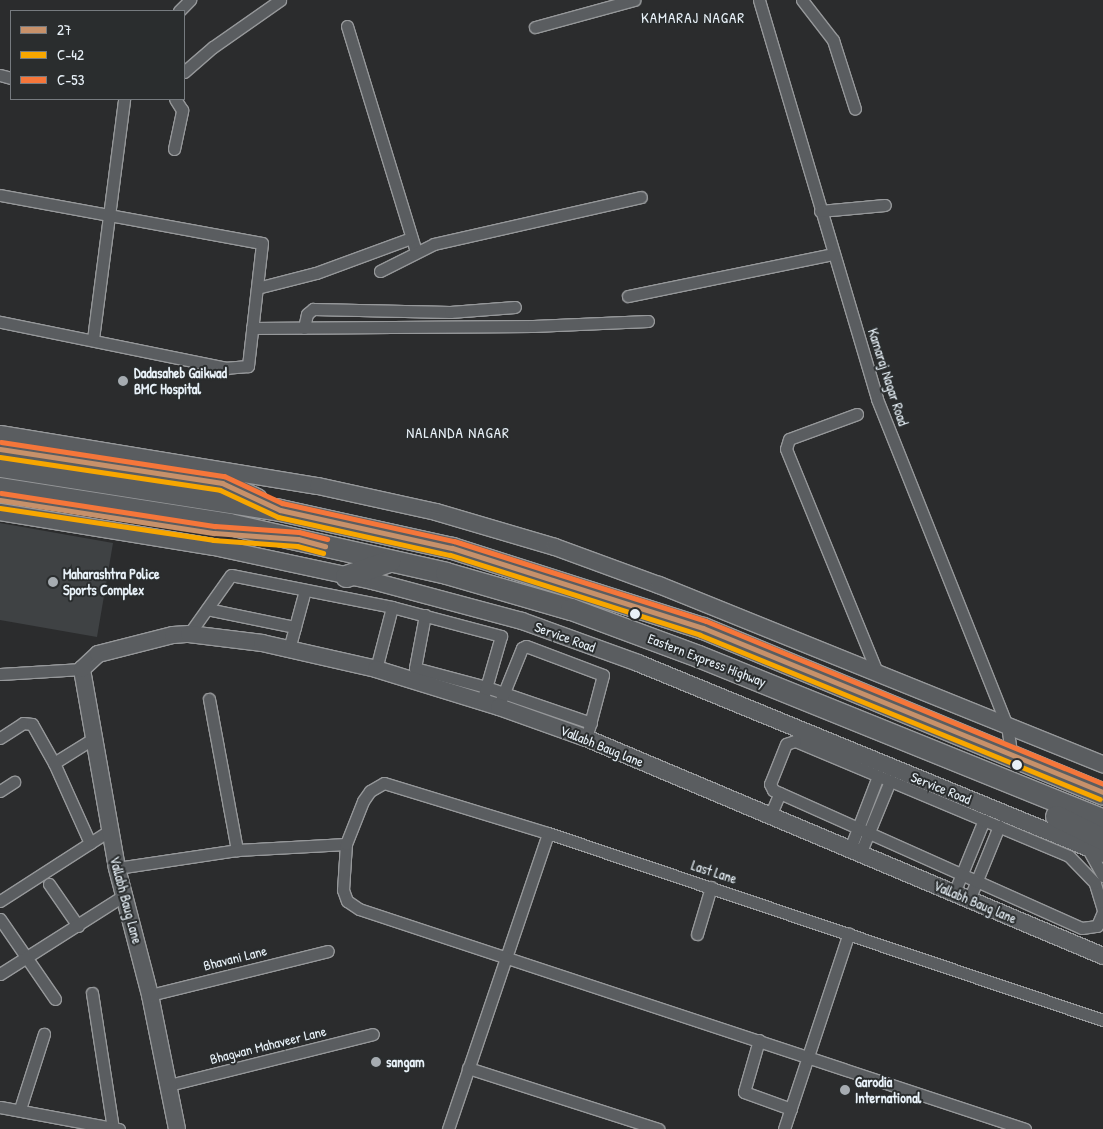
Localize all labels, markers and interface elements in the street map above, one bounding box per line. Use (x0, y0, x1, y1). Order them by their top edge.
district label: KAMARAJ NAGAR (639, 9, 747, 27)
legend (10, 10, 185, 100)
text: 27 (57, 19, 71, 40)
text: C-42 (57, 44, 84, 65)
text: C-53 (57, 69, 84, 90)
street label: Kamaraj Nagar Road (864, 326, 912, 428)
place label: Dadasaheb Gaikwad BMC Hospital (134, 365, 227, 398)
marker: Dadasaheb Gaikwad BMC Hospital (116, 374, 130, 388)
district label: NALANDA NAGAR (405, 424, 511, 442)
place label: Maharashtra Police Sports Complex (63, 566, 159, 598)
marker: Maharashtra Police Sports Complex (47, 576, 59, 588)
unlabelled marker (630, 609, 640, 619)
street label: Service Road (532, 618, 598, 656)
street label: Eastern Express Highway (645, 630, 769, 690)
street label: Vallabh Baug lane (558, 722, 646, 770)
unlabelled marker (1012, 760, 1022, 770)
street label: Service Road (909, 768, 973, 808)
street label: Vallabh Baug Lane (106, 854, 146, 946)
street label: Last Lane (689, 857, 739, 887)
street label: Vallabh Baug lane (931, 877, 1019, 927)
street label: Bhavani Lane (202, 942, 268, 974)
street label: Bhagwan Mahaveer Lane (208, 1022, 328, 1068)
place label: sangam (386, 1054, 424, 1070)
marker: sangam (370, 1056, 382, 1068)
place label: Garodia International (855, 1074, 921, 1106)
marker: Garodia International (839, 1084, 851, 1096)

